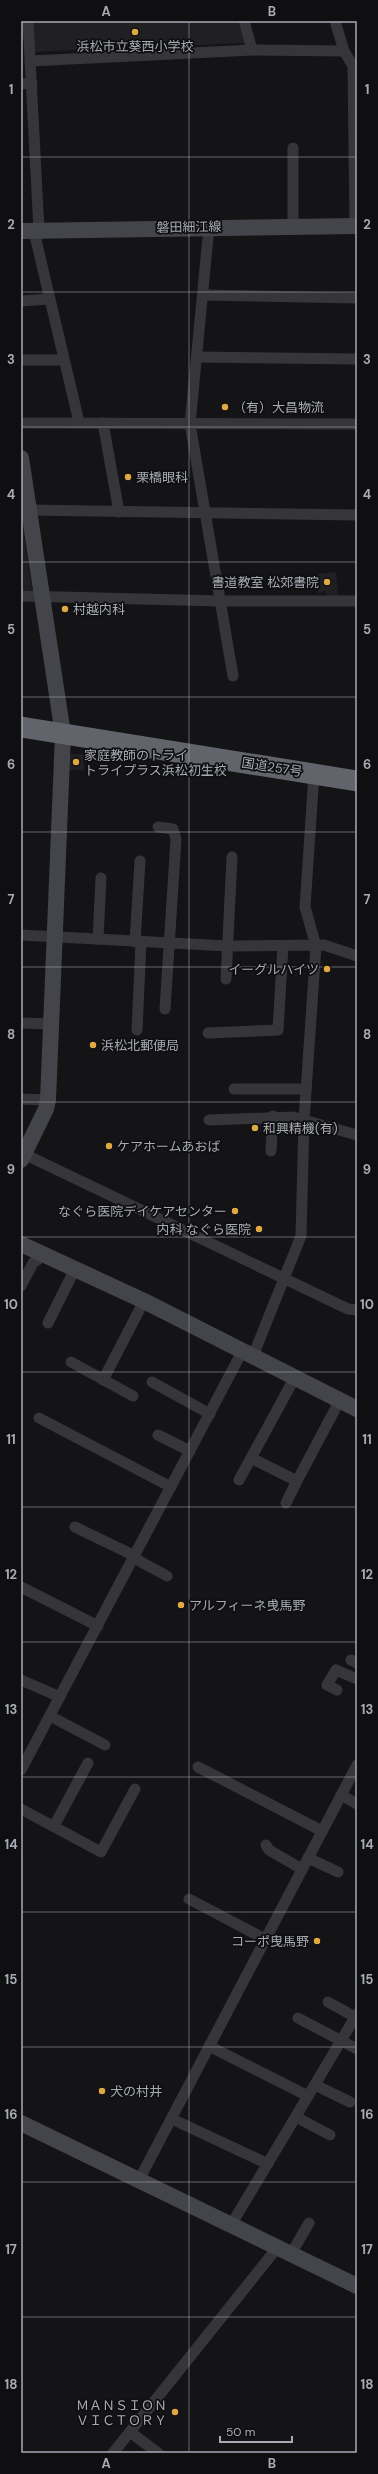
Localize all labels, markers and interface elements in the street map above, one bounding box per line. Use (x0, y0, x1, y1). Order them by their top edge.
text: A (101, 3, 111, 20)
text: B (268, 3, 276, 20)
marker: 浜松市立葵西小学校 (130, 27, 140, 37)
place label: 浜松市立葵西小学校 (76, 38, 194, 55)
text: 1 (9, 81, 13, 98)
text: 1 (365, 81, 369, 98)
text: 2 (7, 216, 15, 233)
text: 2 (363, 216, 371, 233)
street label: 磐田細江線 (156, 218, 222, 236)
text: 3 (7, 351, 15, 368)
text: 3 (363, 351, 371, 368)
place label: （有）大昌物流 (233, 399, 324, 416)
marker: （有）大昌物流 (220, 402, 230, 412)
place label: 栗橋眼科 (136, 469, 188, 486)
marker: 栗橋眼科 (123, 472, 133, 482)
text: 4 (7, 486, 15, 503)
text: 4 (363, 486, 371, 503)
place label: 書道教室 松郊書院 (212, 574, 319, 591)
marker: 書道教室 松郊書院 (322, 577, 332, 587)
place label: 村越内科 (73, 601, 125, 618)
marker: 村越内科 (60, 604, 70, 614)
text: 5 (7, 621, 15, 638)
text: 5 (363, 621, 371, 638)
place label: 家庭教師のトライ トライプラス浜松初生校 (84, 747, 227, 779)
street label: 国道257号 (240, 754, 304, 780)
text: 6 (7, 756, 15, 773)
text: 6 (363, 756, 371, 773)
marker: 家庭教師のトライ トライプラス浜松初生校 (71, 757, 81, 767)
text: 7 (8, 891, 15, 908)
text: 7 (364, 891, 371, 908)
place label: イーグルハイツ (228, 961, 319, 978)
marker: イーグルハイツ (322, 964, 332, 974)
text: 8 (7, 1026, 15, 1043)
text: 8 (363, 1026, 371, 1043)
place label: 浜松北郵便局 (101, 1037, 179, 1054)
marker: 浜松北郵便局 (88, 1040, 98, 1050)
place label: 和興精機(有) (263, 1120, 338, 1137)
marker: 和興精機(有) (250, 1123, 260, 1133)
place label: ケアホームあおば (117, 1138, 221, 1155)
marker: ケアホームあおば (104, 1141, 114, 1151)
text: 9 (7, 1161, 15, 1178)
text: 9 (363, 1161, 371, 1178)
place label: なぐら医院デイケアセンター (58, 1203, 227, 1220)
marker: なぐら医院デイケアセンター (230, 1206, 240, 1216)
place label: 内科 なぐら医院 (157, 1221, 251, 1238)
marker: 内科 なぐら医院 (254, 1224, 264, 1234)
text: 10 (4, 1296, 18, 1313)
text: 10 (360, 1296, 374, 1313)
text: 11 (6, 1431, 16, 1448)
text: 11 (362, 1431, 372, 1448)
text: 12 (5, 1566, 17, 1583)
text: 12 (361, 1566, 373, 1583)
place label: アルフィーネ曵馬野 (189, 1597, 306, 1614)
marker: アルフィーネ曵馬野 (176, 1600, 186, 1610)
text: 13 (5, 1701, 17, 1718)
text: 13 (361, 1701, 373, 1718)
text: 14 (4, 1836, 18, 1853)
text: 14 (360, 1836, 374, 1853)
place label: コーポ曳馬野 (231, 1933, 309, 1950)
marker: コーポ曳馬野 (312, 1936, 322, 1946)
text: 15 (5, 1971, 17, 1988)
text: 15 (361, 1971, 373, 1988)
place label: 犬の村井 (110, 2083, 162, 2100)
marker: 犬の村井 (97, 2086, 107, 2096)
text: 16 (5, 2106, 17, 2123)
text: 16 (361, 2106, 373, 2123)
text: 17 (5, 2241, 17, 2258)
text: 17 (361, 2241, 373, 2258)
text: 18 (5, 2376, 17, 2393)
text: 18 (361, 2376, 373, 2393)
place label: ＭＡＮＳＩＯＮ ＶＩＣＴＯＲＹ (76, 2397, 167, 2429)
marker: ＭＡＮＳＩＯＮ ＶＩＣＴＯＲＹ (170, 2407, 180, 2417)
scale bar (220, 2418, 292, 2444)
text: 50 m (226, 2424, 255, 2440)
text: A (101, 2455, 111, 2472)
text: B (268, 2455, 276, 2472)

